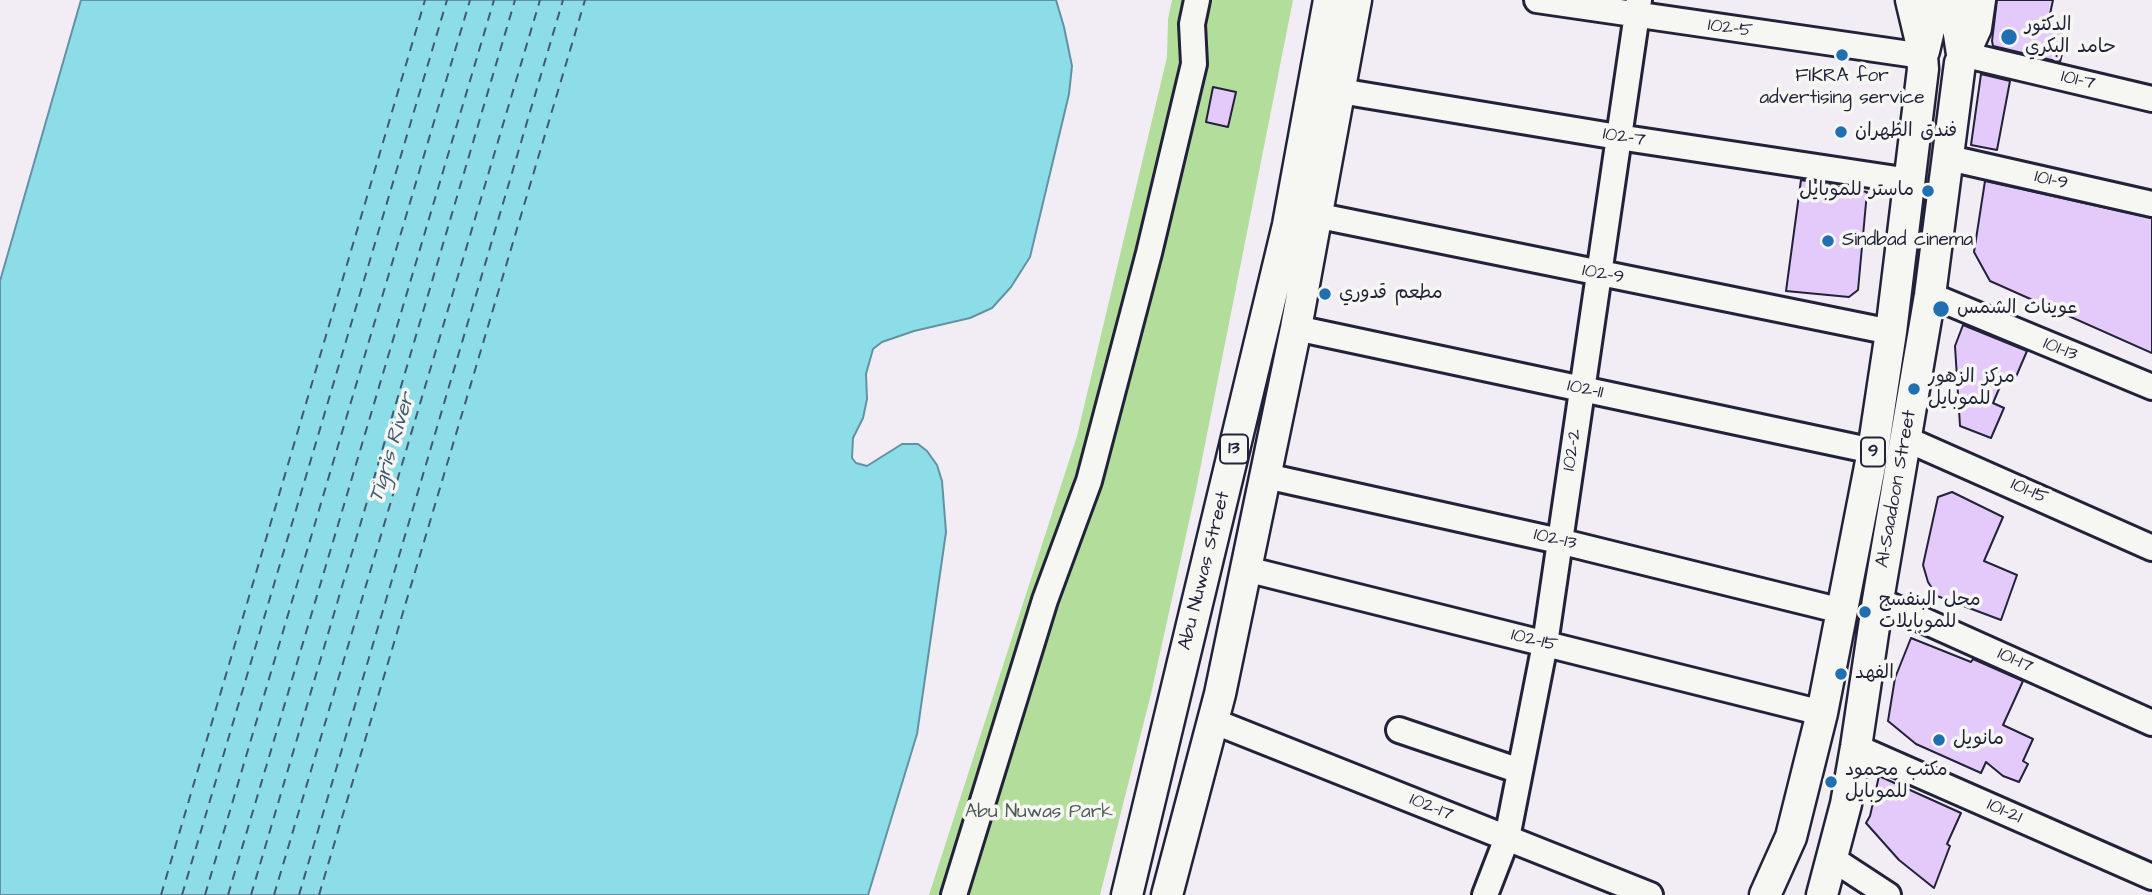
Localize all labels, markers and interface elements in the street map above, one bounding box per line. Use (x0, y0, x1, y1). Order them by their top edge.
street label: 102-5 (1706, 15, 1754, 43)
place label: الدكتور حامد البكري (2025, 15, 2115, 59)
marker: الدكتور حامد البكري (1999, 27, 2019, 47)
marker: FIKRA for advertising service (1834, 47, 1850, 63)
place label: FIKRA for advertising service (1759, 66, 1925, 110)
street label: 101-7 (2059, 66, 2097, 96)
place label: فندق الظهران (1855, 121, 1957, 143)
street label: 102-7 (1601, 123, 1647, 153)
marker: فندق الظهران (1833, 124, 1849, 140)
street label: 101-9 (2032, 166, 2070, 196)
place label: ماستر للموبايل (1799, 180, 1914, 202)
marker: ماستر للموبايل (1920, 183, 1936, 199)
place label: Sindbad cinema (1842, 230, 1973, 252)
marker: Sindbad cinema (1820, 233, 1836, 249)
street label: 102-9 (1580, 260, 1626, 290)
place label: مطعم قدوري (1339, 283, 1443, 305)
marker: مطعم قدوري (1317, 286, 1333, 302)
place label: عوينات الشمس (1957, 298, 2077, 320)
marker: عوينات الشمس (1931, 299, 1951, 319)
street label: 101-13 (2040, 333, 2080, 367)
place label: مركز الزهور للموبايل (1928, 367, 2015, 411)
street label: 102-11 (1565, 375, 1605, 405)
marker: مركز الزهور للموبايل (1906, 381, 1922, 397)
water label: Tigris River (364, 390, 422, 506)
street label: Al-Saadoon Street (1872, 409, 1922, 569)
street label: 102-2 (1558, 427, 1588, 473)
road number: 13 (1220, 434, 1248, 463)
road number: 9 (1861, 438, 1885, 466)
street label: 101-15 (2007, 474, 2051, 510)
street label: Abu Nuwas Street (1174, 489, 1236, 653)
street label: 102-13 (1531, 524, 1579, 556)
place label: محل البنفسج للموبايلات (1879, 590, 1981, 634)
marker: محل البنفسج للموبايلات (1857, 604, 1873, 620)
street label: 102-15 (1508, 624, 1560, 658)
street label: 101-17 (1994, 643, 2036, 679)
place label: الفهد (1855, 663, 1894, 685)
marker: الفهد (1833, 666, 1849, 682)
place label: مانويل (1953, 729, 2004, 751)
marker: مانويل (1931, 732, 1947, 748)
place label: مكتب محمود للموبايل (1845, 760, 1947, 804)
marker: مكتب محمود للموبايل (1823, 774, 1839, 790)
street label: 102-17 (1406, 789, 1456, 827)
street label: 101-21 (1983, 794, 2025, 830)
park label: Abu Nuwas Park (965, 802, 1113, 824)

